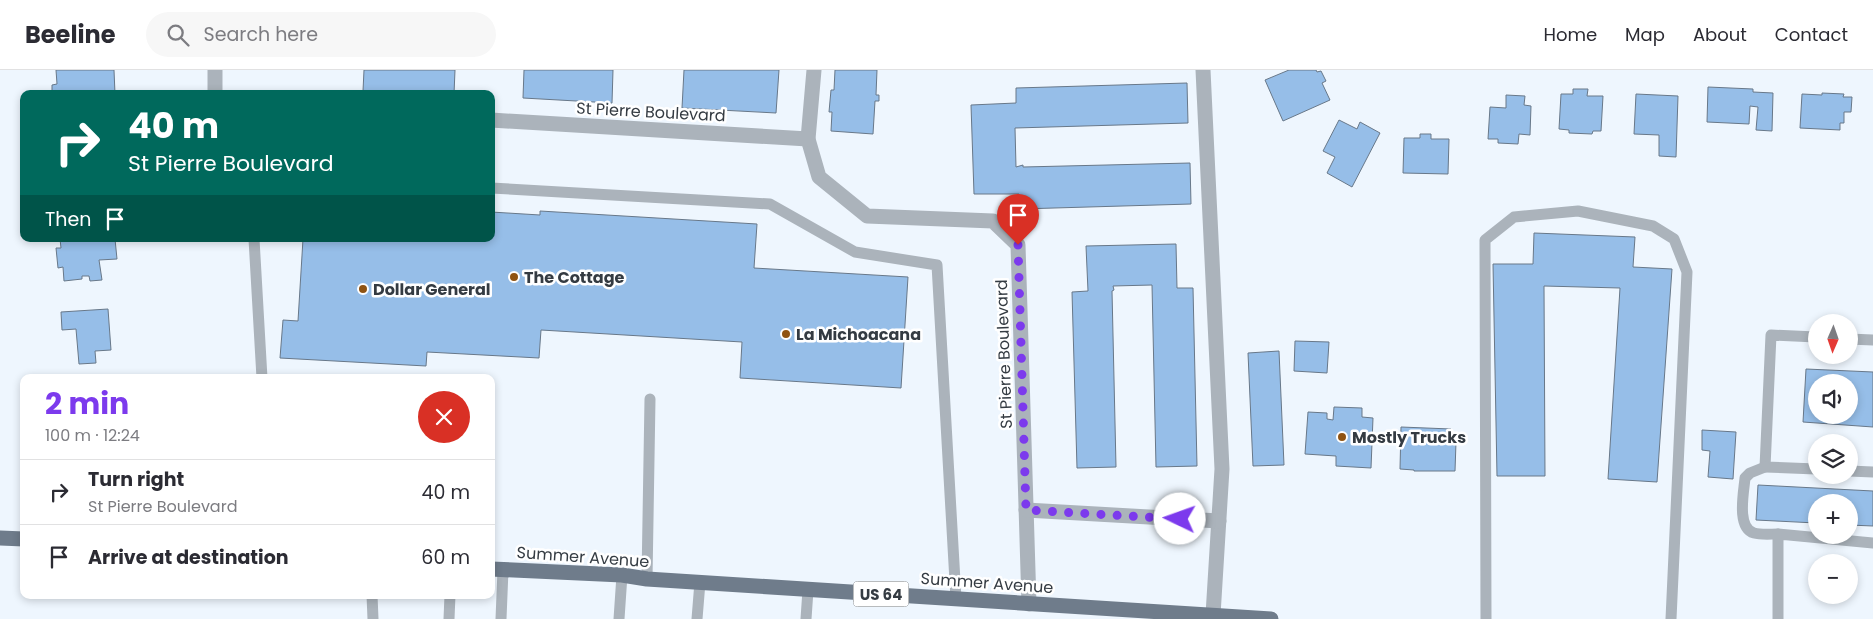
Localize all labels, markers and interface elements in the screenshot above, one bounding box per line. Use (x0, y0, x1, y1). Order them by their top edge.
search box (146, 12, 496, 57)
text: Beeline (25, 18, 116, 51)
icon: search (164, 21, 192, 49)
text: Search here (204, 21, 318, 48)
text: Home (1543, 22, 1597, 47)
text: Map (1625, 22, 1665, 47)
text: About (1693, 22, 1747, 47)
text: Contact (1775, 22, 1848, 47)
street label: St Pierre Boulevard (576, 97, 726, 127)
text: 40 m (128, 101, 219, 150)
icon: right (45, 110, 110, 175)
text: St Pierre Boulevard (128, 148, 334, 179)
pin (997, 194, 1039, 245)
icon: arrive (1004, 201, 1032, 229)
icon: arrive (101, 205, 129, 233)
text: Then (45, 206, 91, 233)
place label: The Cottage (524, 266, 625, 289)
marker: The Cottage (508, 271, 520, 283)
place label: Dollar General (373, 278, 491, 301)
street label: St Pierre Boulevard (990, 279, 1018, 429)
marker: Dollar General (357, 283, 369, 295)
north arrow (1808, 314, 1858, 364)
map controls (1808, 314, 1858, 604)
place label: La Michoacana (796, 323, 921, 346)
marker: La Michoacana (780, 328, 792, 340)
button: sound (1808, 374, 1858, 424)
text: 2 min (45, 382, 129, 425)
button: close (418, 391, 470, 443)
text: 100 m · 12:24 (45, 424, 140, 447)
place label: Mostly Trucks (1352, 426, 1466, 449)
marker: Mostly Trucks (1336, 431, 1348, 443)
button: layers (1808, 434, 1858, 484)
text: Turn right (88, 466, 184, 493)
icon: right (45, 478, 73, 506)
text: 40 m (421, 479, 470, 506)
position arrow (1153, 492, 1205, 544)
button: + (1808, 494, 1858, 544)
text: St Pierre Boulevard (88, 495, 237, 518)
street label: Summer Avenue (516, 541, 650, 573)
icon: arrive (45, 543, 73, 571)
text: Arrive at destination (88, 544, 289, 571)
text: 60 m (421, 544, 470, 571)
button: − (1808, 554, 1858, 604)
street label: Summer Avenue (920, 567, 1054, 599)
road number: US 64 (854, 582, 908, 606)

